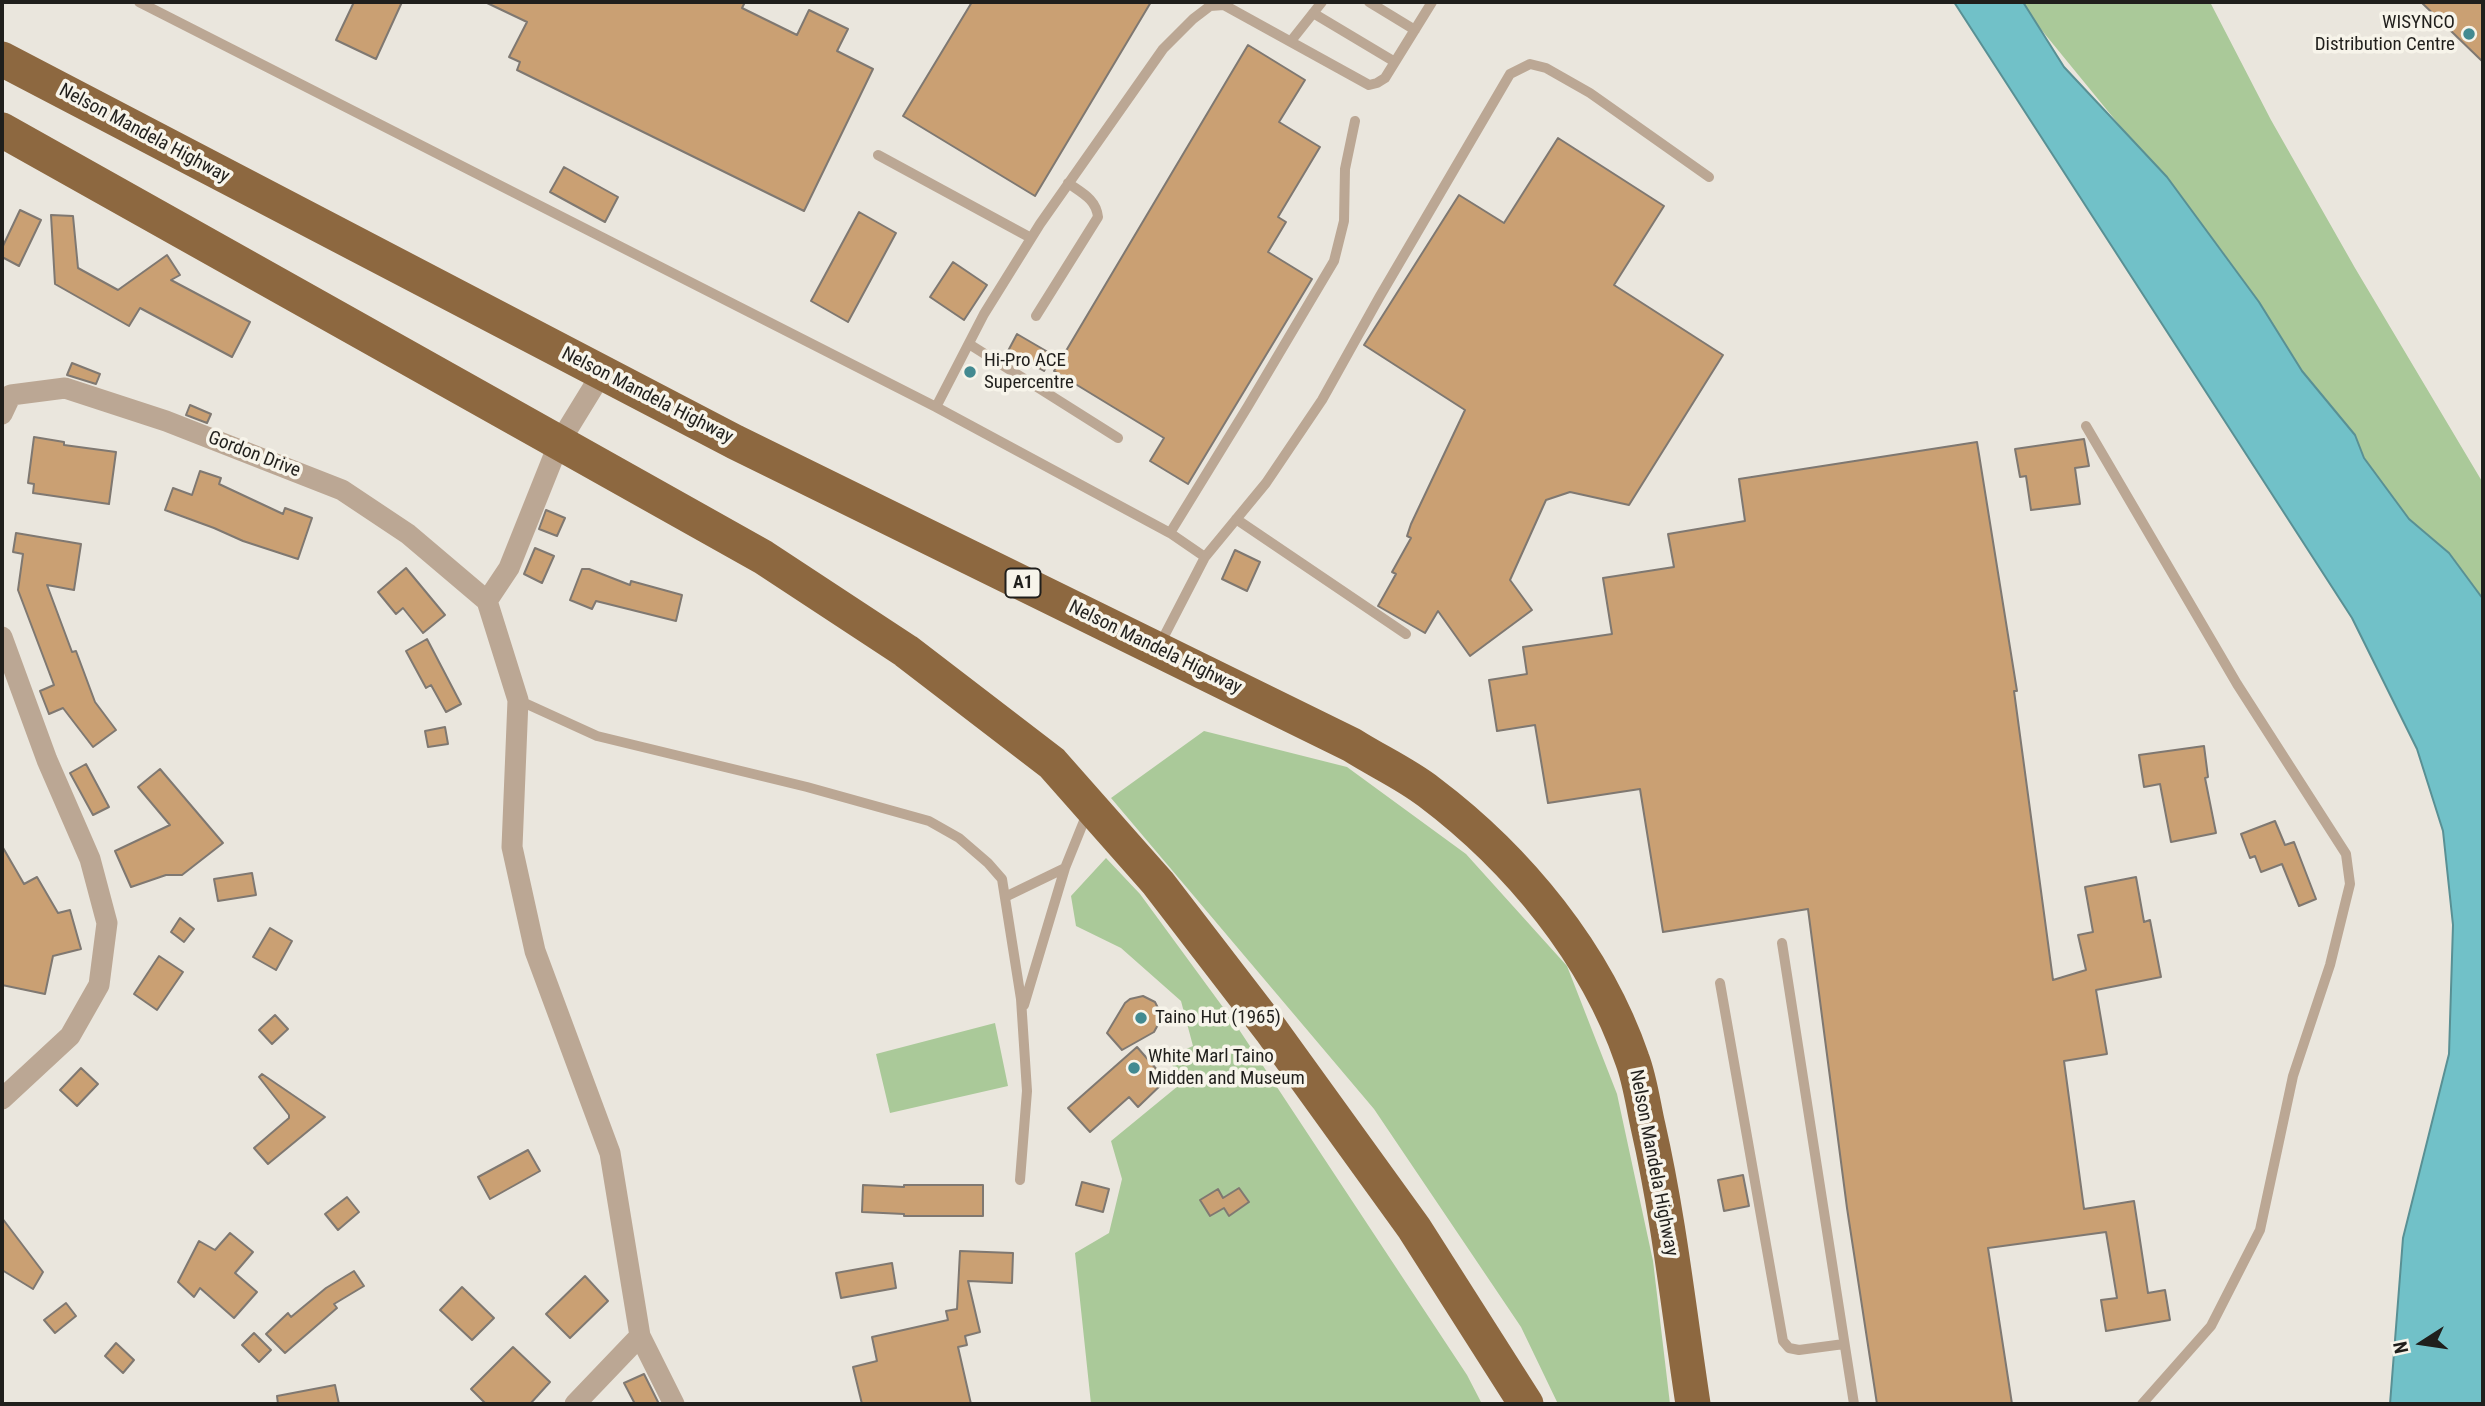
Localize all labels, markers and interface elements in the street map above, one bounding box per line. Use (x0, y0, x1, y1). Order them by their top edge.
place label: WISYNCO Distribution Centre (2315, 12, 2455, 56)
marker: WISYNCO Distribution Centre (2461, 26, 2477, 42)
street label: Nelson Mandela Highway (55, 79, 233, 189)
street label: Nelson Mandela Highway (557, 343, 737, 449)
place label: Hi-Pro ACE Supercentre (984, 350, 1074, 394)
marker: Hi-Pro ACE Supercentre (962, 364, 978, 380)
street label: Gordon Drive (205, 427, 303, 483)
road number: A1 (1006, 568, 1040, 598)
street label: Nelson Mandela Highway (1065, 596, 1245, 700)
place label: Taino Hut (1965) (1155, 1007, 1281, 1029)
marker: Taino Hut (1965) (1133, 1010, 1149, 1026)
place label: White Marl Taino Midden and Museum (1148, 1046, 1305, 1090)
marker: White Marl Taino Midden and Museum (1126, 1060, 1142, 1076)
street label: Nelson Mandela Highway (1624, 1068, 1682, 1258)
north arrow (2387, 1308, 2457, 1378)
text: N (2389, 1339, 2413, 1356)

